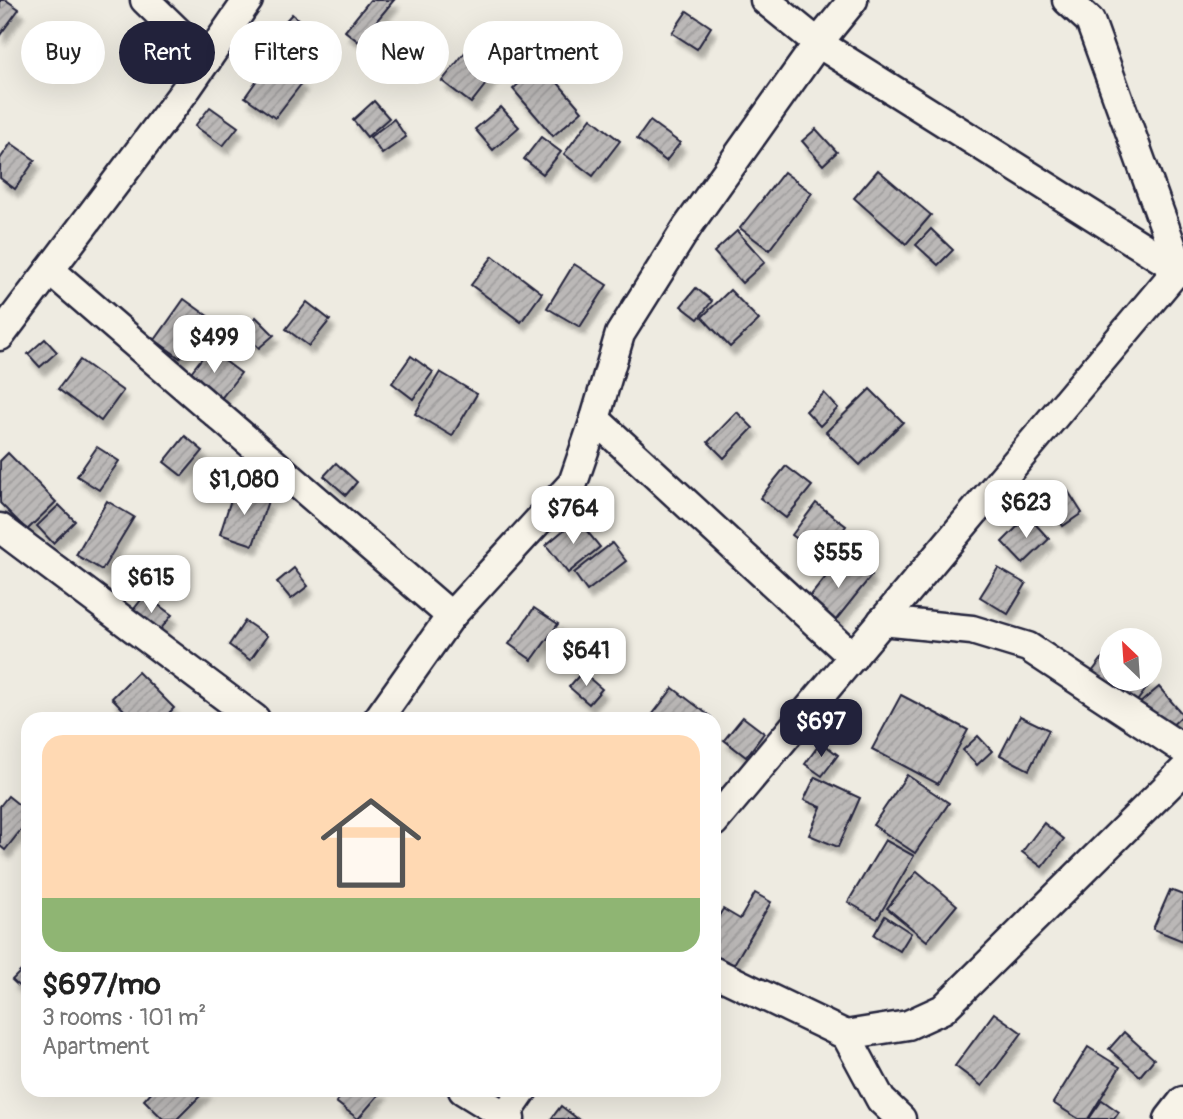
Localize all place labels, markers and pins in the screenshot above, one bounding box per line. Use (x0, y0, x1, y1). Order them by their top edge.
pin: $499 (173, 316, 255, 375)
pin: $1,080 (187, 458, 301, 517)
pin: $623 (985, 480, 1067, 540)
pin: $764 (532, 486, 614, 546)
pin: $555 (797, 530, 879, 590)
pin: $615 (110, 556, 192, 615)
pin: $641 (545, 628, 627, 688)
pin: $697 (780, 700, 862, 759)

